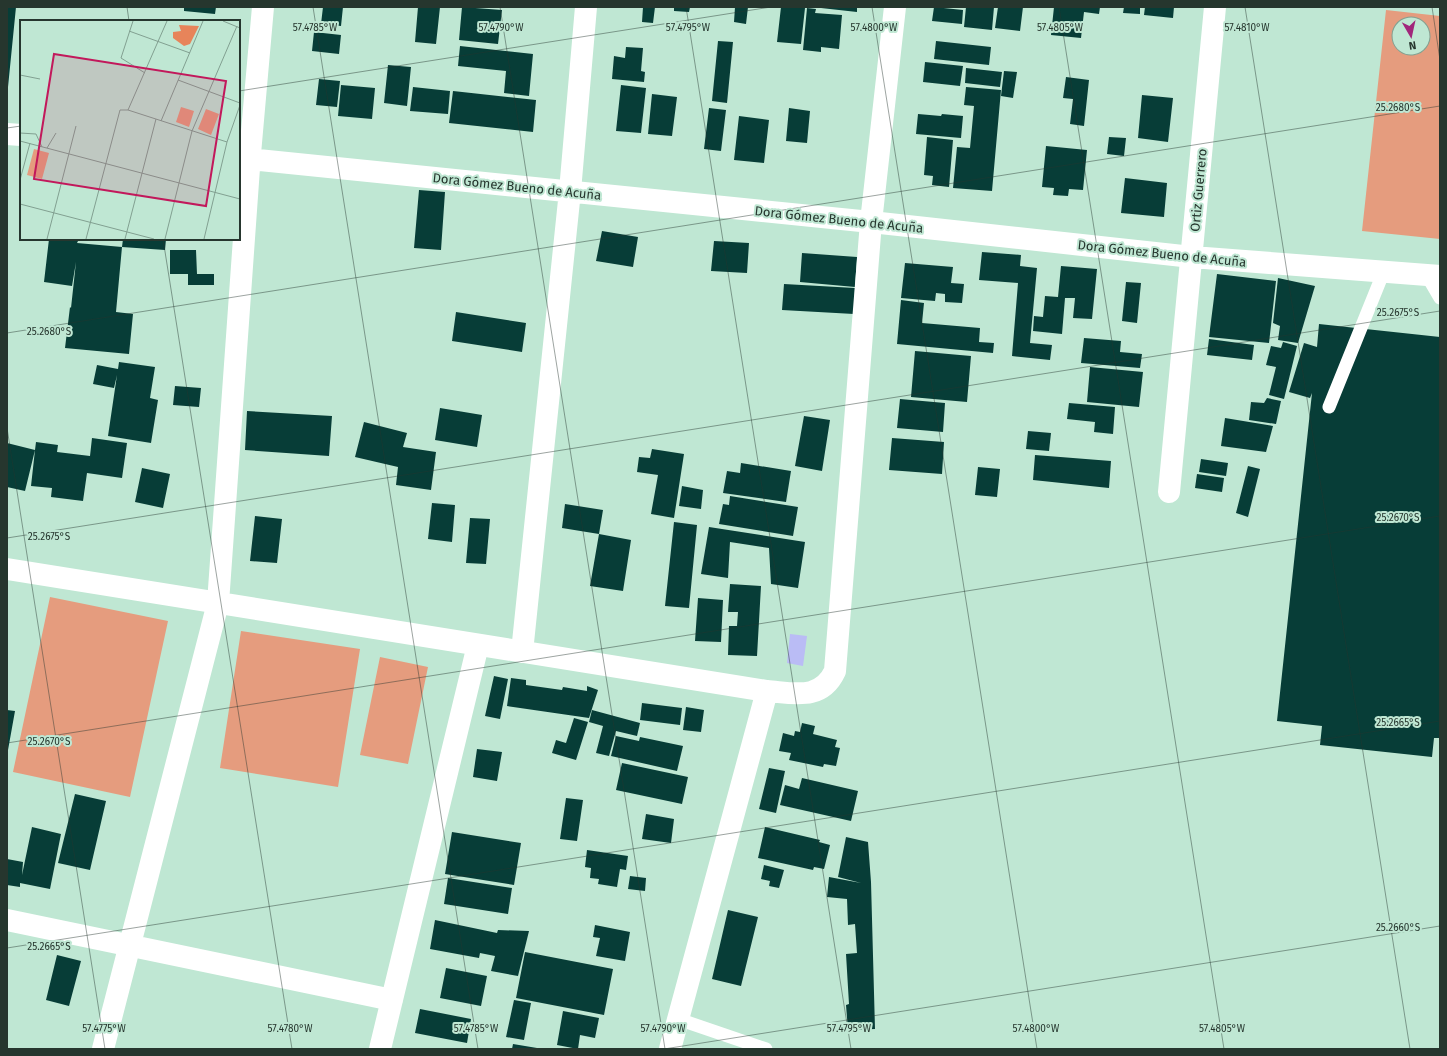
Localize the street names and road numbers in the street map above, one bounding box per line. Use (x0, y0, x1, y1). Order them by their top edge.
street label: Ortiz Guerrero (1187, 148, 1210, 232)
street label: Dora Gómez Bueno de Acuña (432, 170, 602, 203)
street label: Dora Gómez Bueno de Acuña (754, 203, 924, 236)
street label: Dora Gómez Bueno de Acuña (1077, 237, 1247, 270)

